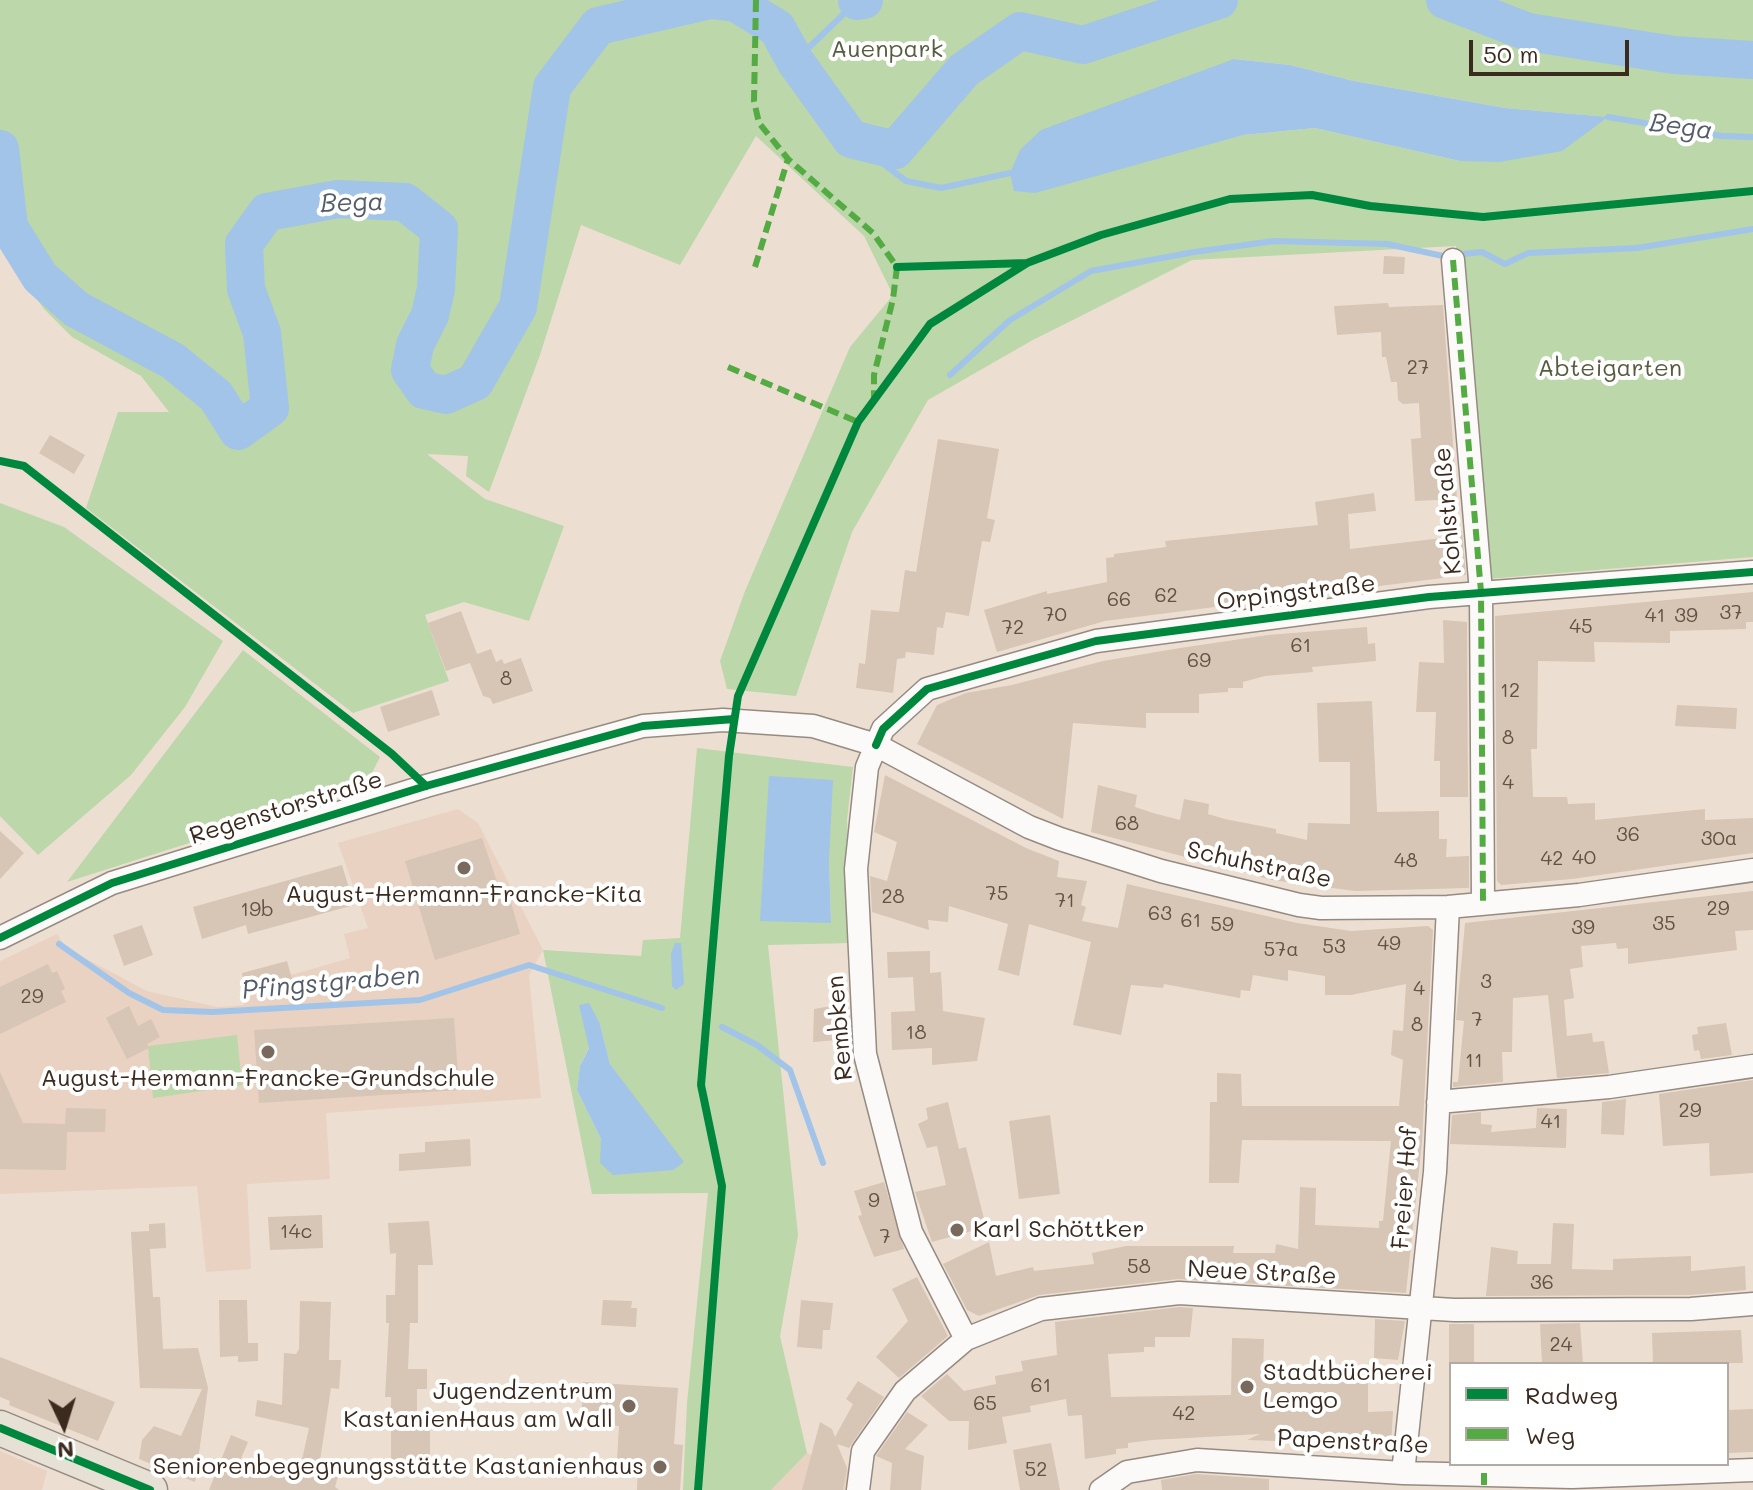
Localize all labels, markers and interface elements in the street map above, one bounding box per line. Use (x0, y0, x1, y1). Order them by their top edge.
scale bar (1473, 24, 1633, 74)
park label: Auenpark (831, 36, 943, 64)
text: 50 m (1483, 38, 1539, 69)
water label: Bega (1647, 107, 1715, 147)
water label: Bega (320, 186, 384, 220)
park label: Abteigarten (1538, 355, 1682, 383)
house number: 27 (1407, 356, 1429, 380)
street label: Kohlstraße (1428, 446, 1468, 576)
street label: Orpingstraße (1215, 569, 1377, 617)
house number: 62 (1154, 584, 1178, 608)
house number: 66 (1107, 588, 1131, 612)
house number: 37 (1720, 601, 1742, 625)
house number: 70 (1043, 603, 1067, 627)
house number: 41 (1645, 604, 1665, 628)
house number: 39 (1674, 604, 1698, 628)
house number: 45 (1569, 615, 1593, 639)
house number: 72 (1002, 616, 1024, 640)
house number: 61 (1290, 634, 1312, 658)
house number: 69 (1187, 649, 1211, 673)
house number: 8 (500, 667, 512, 691)
house number: 12 (1500, 679, 1520, 703)
house number: 8 (1502, 726, 1514, 750)
street label: Regenstorstraße (186, 765, 386, 851)
house number: 4 (1502, 771, 1514, 795)
house number: 68 (1115, 812, 1139, 836)
house number: 36 (1616, 823, 1640, 847)
house number: 30a (1701, 827, 1737, 851)
street label: Schuhstraße (1184, 836, 1334, 894)
house number: 40 (1572, 846, 1596, 870)
house number: 42 (1541, 847, 1563, 871)
house number: 48 (1394, 849, 1418, 873)
marker: August-Hermann-Francke-Kita (455, 859, 473, 877)
place label: August-Hermann-Francke-Kita (286, 881, 642, 909)
house number: 75 (986, 882, 1008, 906)
house number: 28 (881, 885, 905, 909)
house number: 71 (1055, 889, 1075, 913)
house number: 29 (1707, 897, 1729, 921)
house number: 19b (240, 898, 274, 922)
house number: 63 (1148, 902, 1172, 926)
house number: 61 (1180, 909, 1202, 933)
house number: 35 (1652, 912, 1676, 936)
house number: 59 (1210, 913, 1234, 937)
house number: 39 (1571, 916, 1595, 940)
house number: 49 (1377, 932, 1401, 956)
house number: 53 (1322, 935, 1346, 959)
house number: 57a (1263, 938, 1299, 962)
water label: Pfingstgraben (241, 960, 421, 1006)
house number: 3 (1480, 970, 1492, 994)
street label: Rembken (821, 974, 859, 1082)
house number: 4 (1413, 977, 1425, 1001)
house number: 29 (21, 985, 43, 1009)
house number: 7 (1471, 1008, 1483, 1032)
house number: 8 (1411, 1013, 1423, 1037)
house number: 18 (905, 1021, 927, 1045)
marker: August-Hermann-Francke-Grundschule (259, 1043, 277, 1061)
house number: 11 (1465, 1049, 1483, 1073)
place label: August-Hermann-Francke-Grundschule (41, 1065, 495, 1093)
house number: 29 (1679, 1099, 1701, 1123)
house number: 41 (1541, 1110, 1561, 1134)
street label: Freier Hof (1386, 1126, 1424, 1250)
house number: 9 (868, 1189, 880, 1213)
place label: Karl Schöttker (973, 1216, 1144, 1244)
house number: 14c (280, 1220, 312, 1244)
marker: Karl Schöttker (948, 1221, 966, 1239)
house number: 7 (879, 1225, 891, 1249)
house number: 58 (1127, 1255, 1151, 1279)
street label: Neue Straße (1187, 1255, 1337, 1291)
house number: 36 (1530, 1271, 1554, 1295)
house number: 24 (1550, 1333, 1572, 1357)
place label: Stadtbücherei Lemgo (1263, 1359, 1433, 1415)
legend (1449, 1362, 1729, 1466)
house number: 61 (1030, 1374, 1052, 1398)
place label: Jugendzentrum KastanienHaus am Wall (343, 1378, 613, 1434)
marker: Stadtbücherei Lemgo (1238, 1378, 1256, 1396)
text: Radweg (1525, 1379, 1618, 1410)
north arrow (24, 1386, 104, 1466)
house number: 65 (973, 1392, 997, 1416)
marker: Jugendzentrum KastanienHaus am Wall (620, 1397, 638, 1415)
house number: 42 (1173, 1402, 1195, 1426)
text: Weg (1525, 1419, 1575, 1450)
street label: Papenstraße (1276, 1424, 1430, 1460)
text: N (56, 1435, 75, 1465)
place label: Seniorenbegegnungsstätte Kastanienhaus (153, 1453, 644, 1481)
marker: Seniorenbegegnungsstätte Kastanienhaus (651, 1458, 669, 1476)
house number: 52 (1025, 1458, 1047, 1482)

